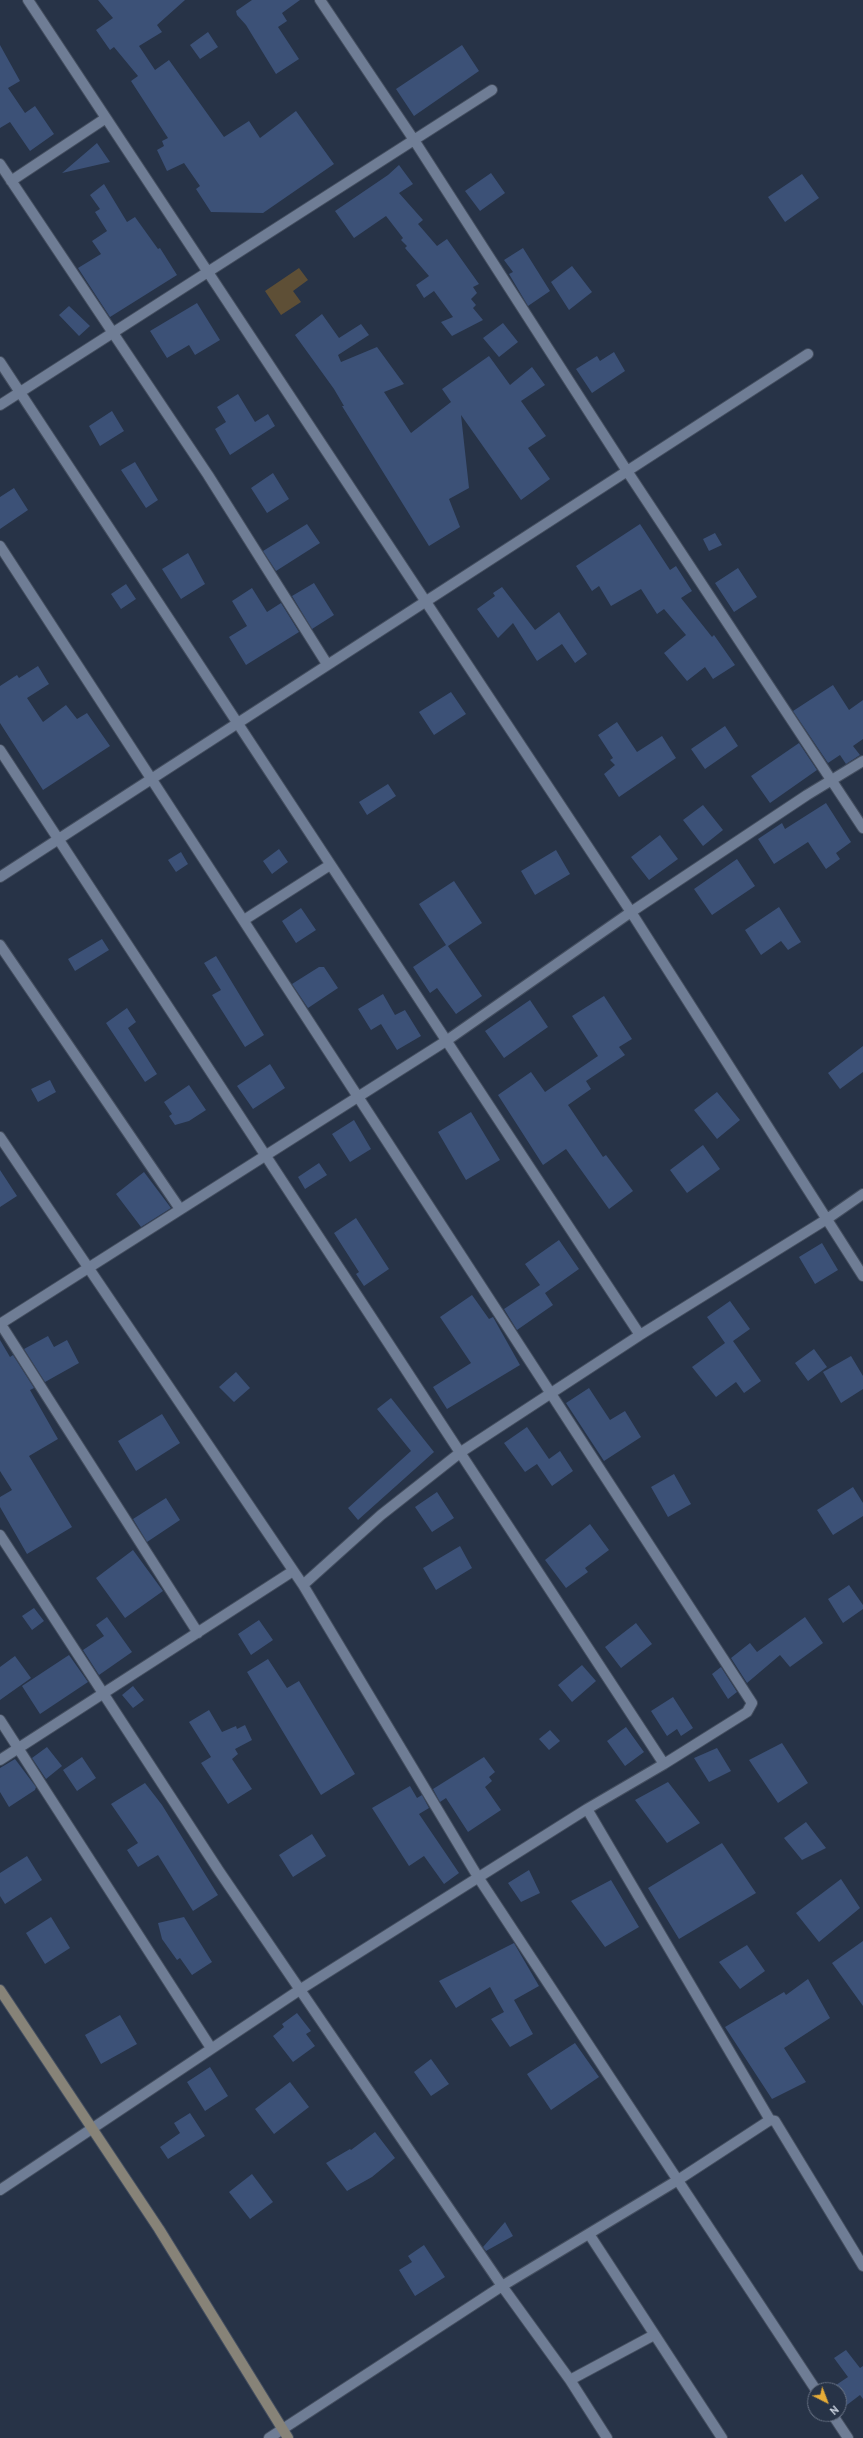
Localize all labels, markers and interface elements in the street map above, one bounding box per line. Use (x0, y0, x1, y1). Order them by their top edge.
north arrow (807, 2382, 847, 2422)
text: N (827, 2403, 842, 2418)

